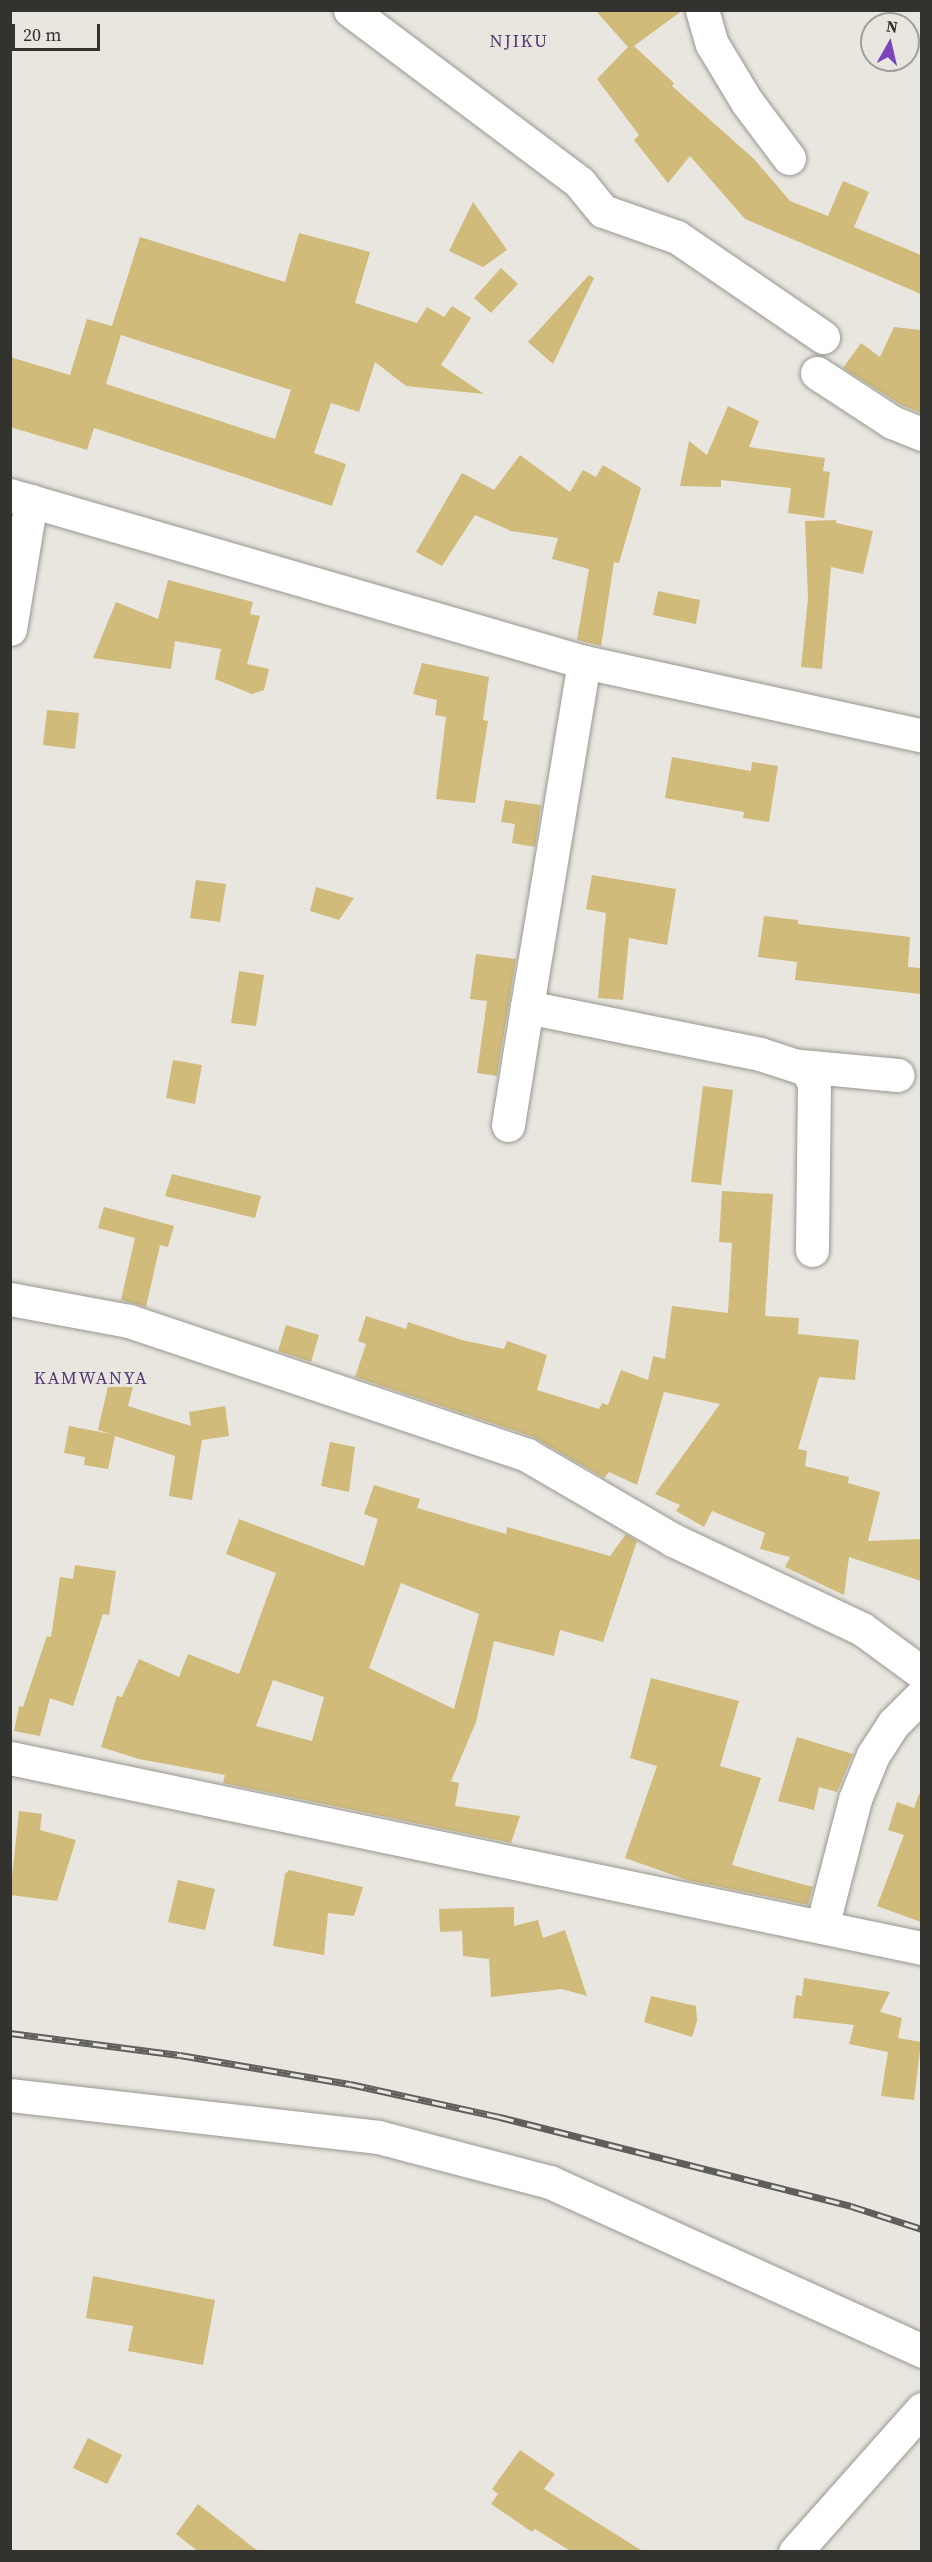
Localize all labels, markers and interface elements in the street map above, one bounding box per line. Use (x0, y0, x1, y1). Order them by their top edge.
scale bar (15, 12, 104, 50)
north arrow (860, 12, 920, 72)
text: N (885, 14, 900, 38)
text: 20 m (23, 22, 61, 47)
district label: NJIKU (489, 30, 549, 52)
district label: KAMWANYA (34, 1367, 148, 1389)

